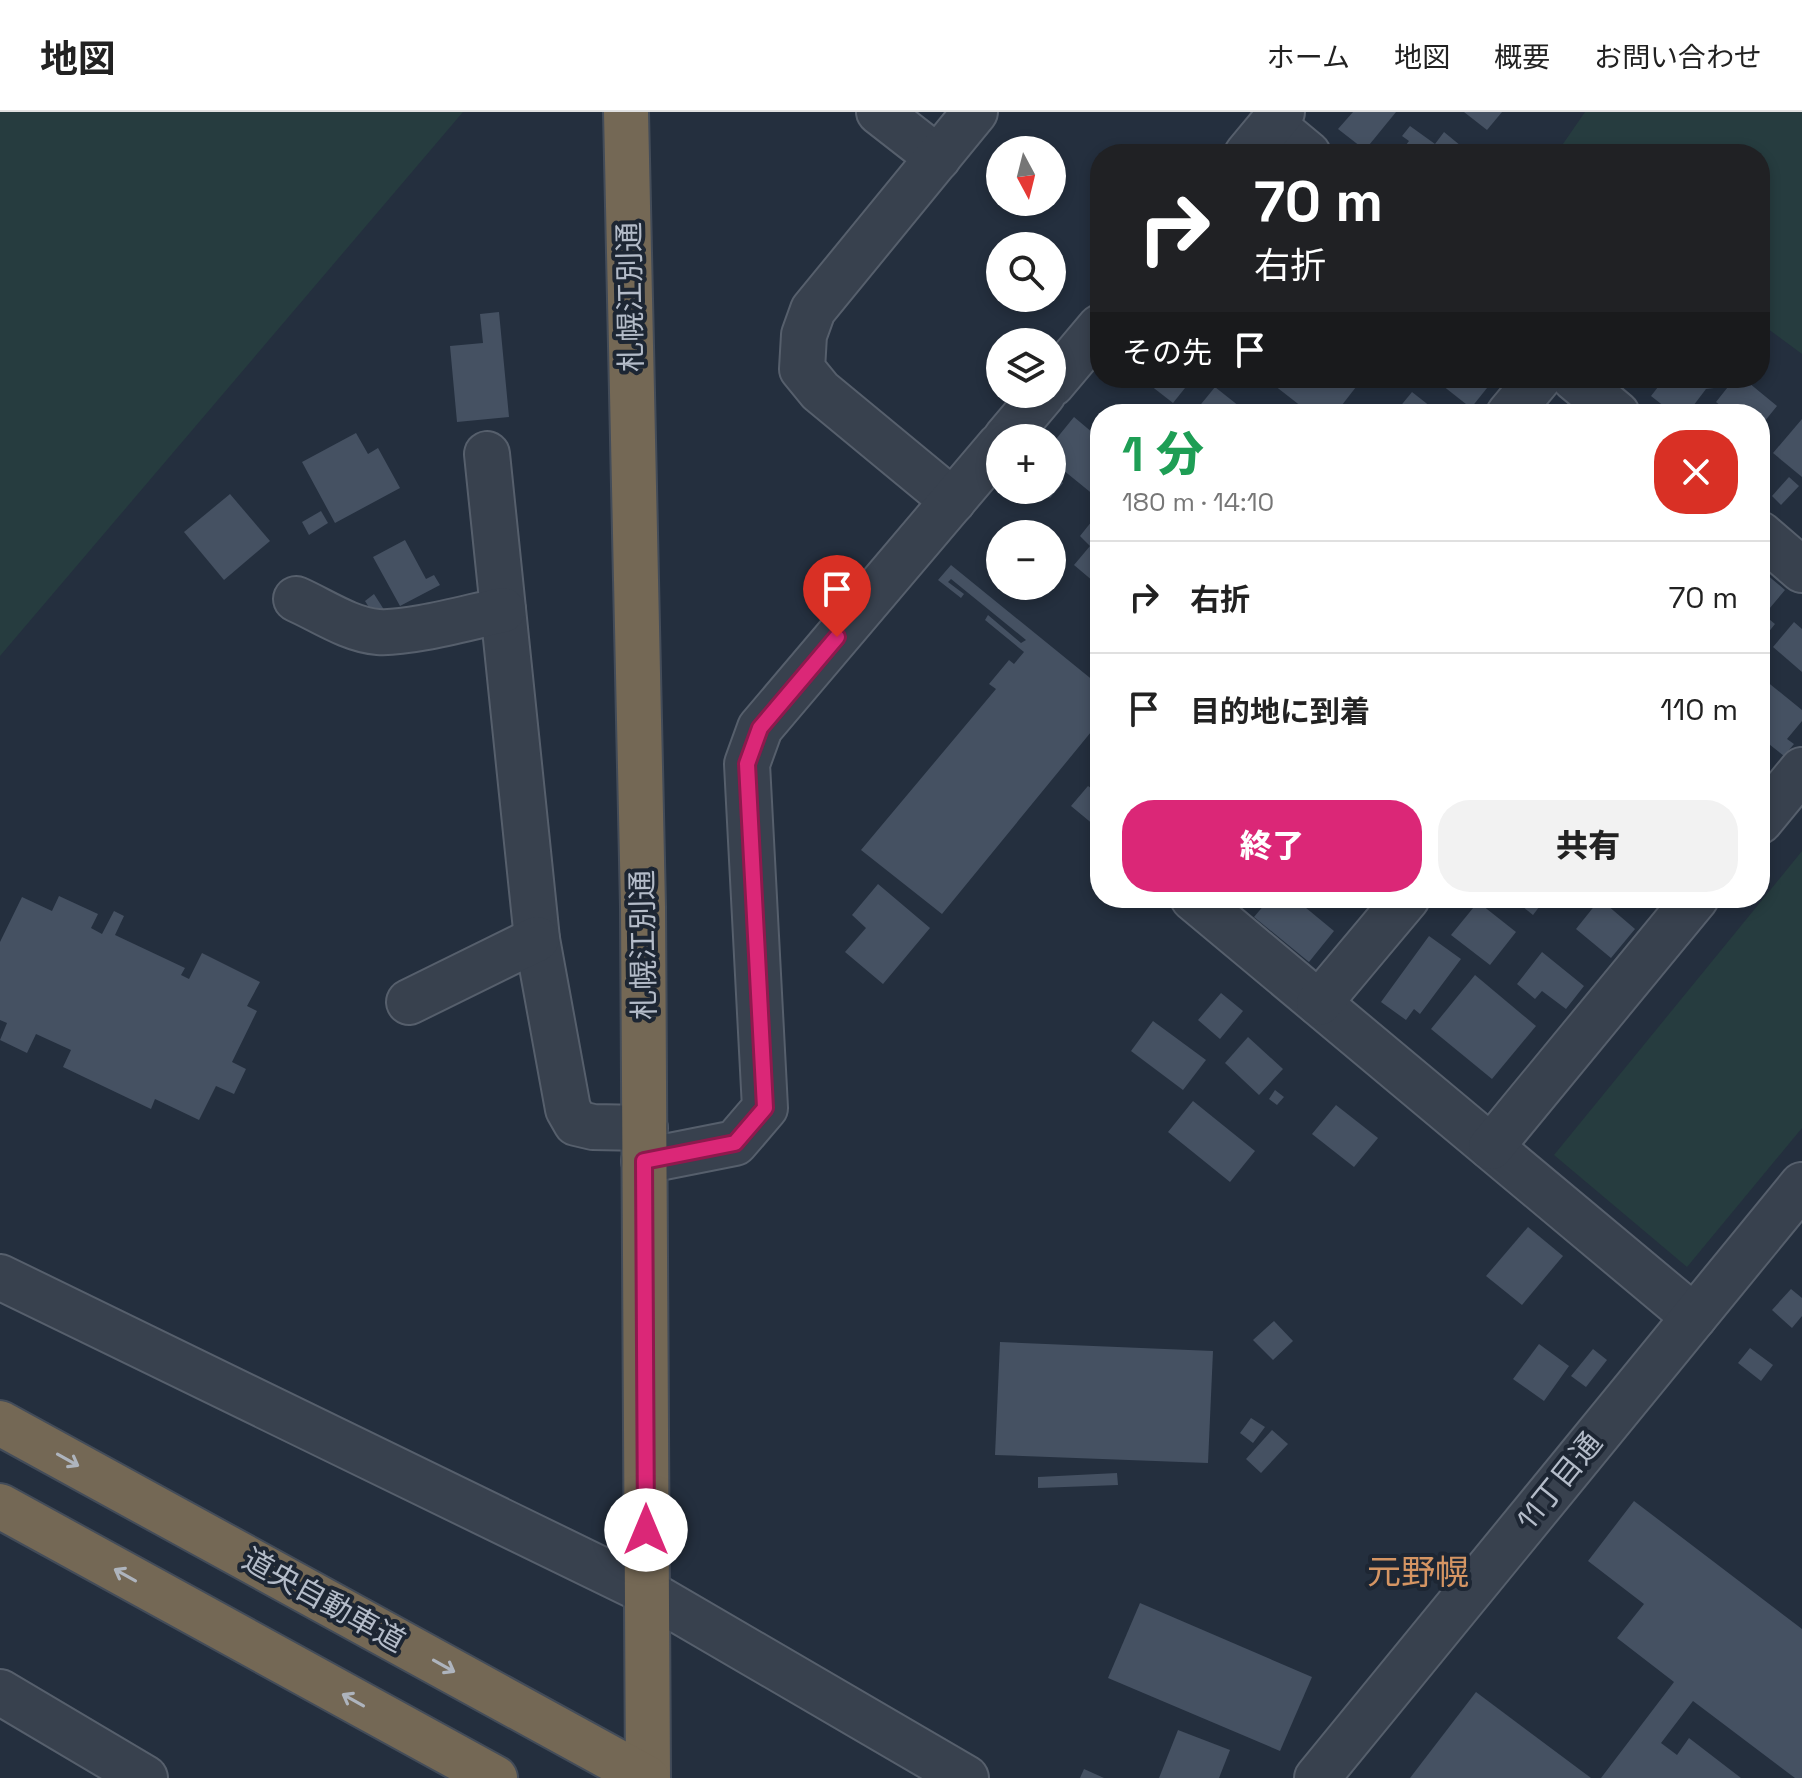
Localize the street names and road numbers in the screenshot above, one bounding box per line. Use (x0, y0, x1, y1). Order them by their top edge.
street label: 札幌江別通 (609, 222, 651, 372)
street label: 札幌江別通 (622, 870, 664, 1020)
street label: 11丁目通 (1508, 1424, 1610, 1538)
street label: 道央自動車道 (236, 1539, 412, 1661)

